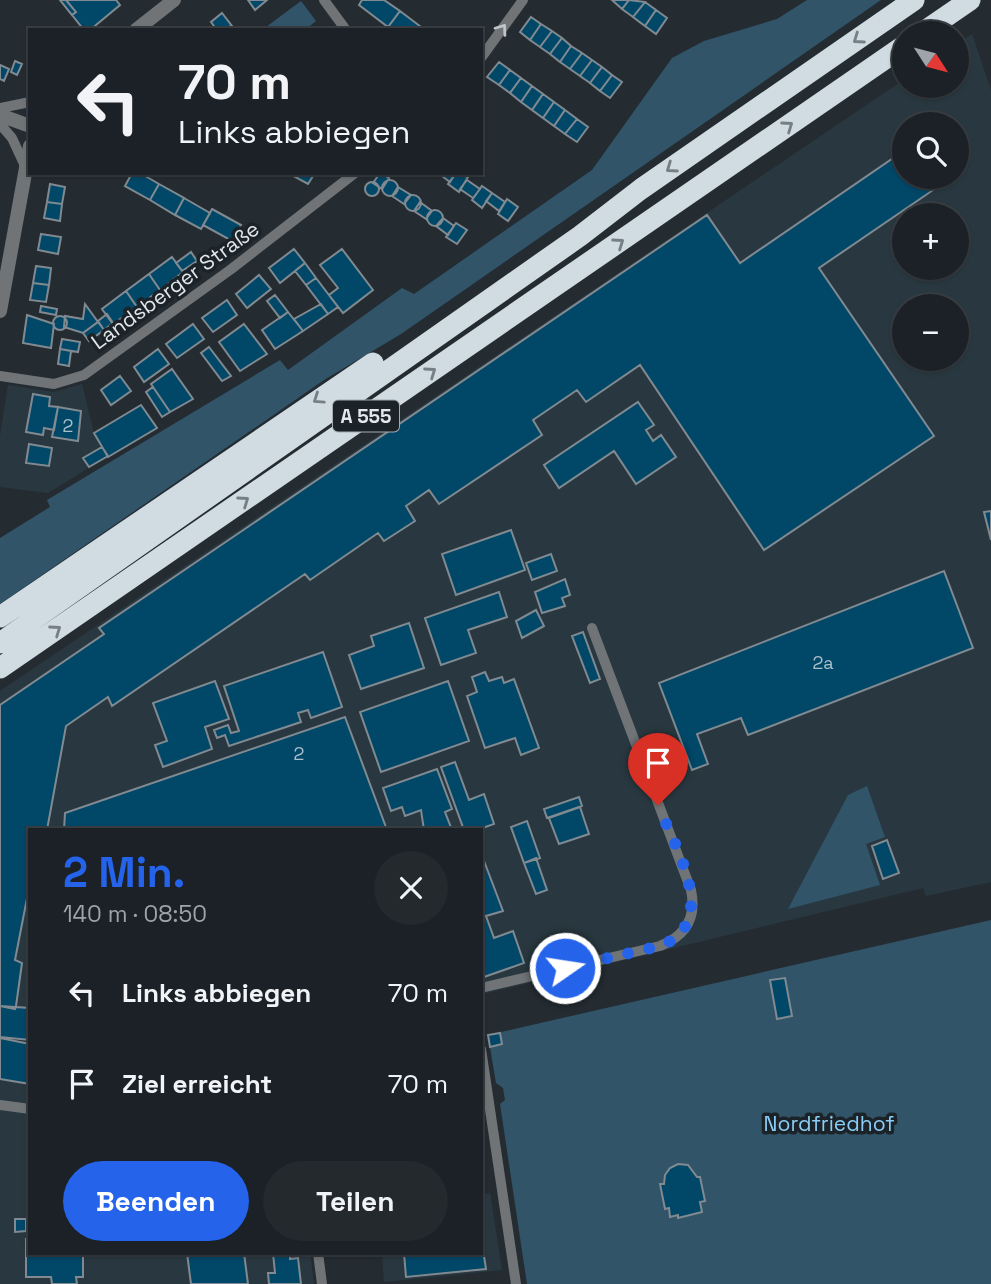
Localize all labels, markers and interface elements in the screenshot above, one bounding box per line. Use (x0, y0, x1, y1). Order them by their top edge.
north arrow (892, 21, 970, 98)
map controls (892, 21, 969, 371)
one-way arrow (494, 24, 507, 37)
one-way arrow (853, 31, 866, 43)
text: 70 m (178, 51, 291, 113)
icon: left (63, 56, 154, 147)
text: Links abbiegen (178, 112, 410, 152)
button: search (892, 112, 969, 189)
one-way arrow (780, 122, 793, 134)
one-way arrow (666, 160, 679, 172)
button: + (892, 203, 969, 280)
street label: Landsberger Straße (86, 215, 264, 355)
one-way arrow (611, 238, 624, 251)
button: − (892, 294, 969, 371)
one-way arrow (423, 368, 436, 380)
one-way arrow (312, 391, 325, 404)
road number: A 555 (333, 400, 399, 432)
house number: 2 (63, 414, 73, 437)
one-way arrow (236, 497, 249, 509)
one-way arrow (48, 626, 61, 638)
house number: 2a (812, 651, 834, 674)
pin (628, 733, 688, 805)
house number: 2 (294, 742, 304, 765)
icon: arrive (639, 744, 677, 782)
text: 2 Min. (63, 846, 185, 899)
button: close (374, 851, 448, 925)
text: 140 m · 08:50 (63, 899, 207, 929)
position arrow (528, 931, 602, 1005)
icon: left (63, 974, 101, 1012)
text: Links abbiegen (122, 976, 311, 1010)
text: 70 m (388, 976, 448, 1010)
icon: arrive (63, 1065, 101, 1103)
text: Ziel erreicht (122, 1067, 272, 1101)
text: 70 m (388, 1067, 448, 1101)
park label: Nordfriedhof (763, 1110, 895, 1137)
button: Beenden (63, 1161, 249, 1241)
button: Teilen (263, 1161, 448, 1241)

